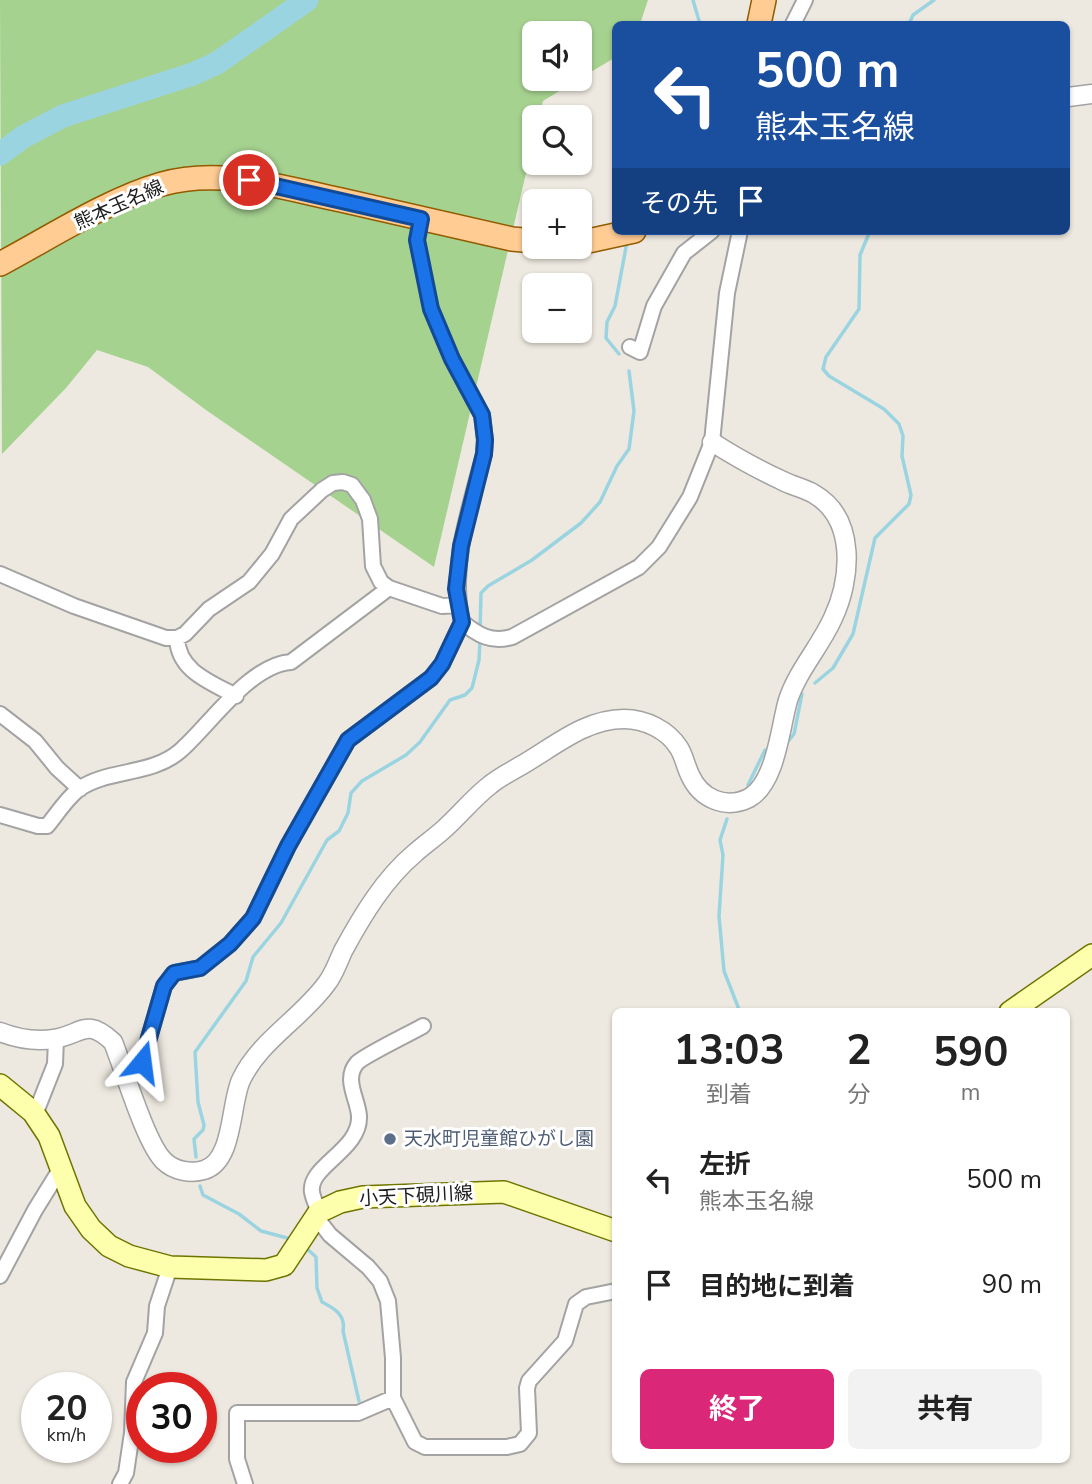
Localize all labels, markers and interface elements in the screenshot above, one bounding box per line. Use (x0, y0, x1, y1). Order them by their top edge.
map controls (522, 21, 592, 343)
button: sound (522, 21, 592, 91)
text: 500 m (755, 37, 899, 104)
icon: left (640, 49, 731, 140)
button: search (522, 105, 592, 175)
text: 熊本玉名線 (755, 106, 915, 149)
pin (219, 150, 279, 210)
icon: arrive (230, 161, 268, 199)
street label: 熊本玉名線 (70, 174, 168, 236)
icon: arrive (732, 182, 770, 220)
text: その先 (640, 186, 718, 221)
button: + (522, 189, 592, 259)
button: − (522, 273, 592, 343)
text: 13:03 (673, 1022, 785, 1079)
text: 2 (846, 1022, 871, 1079)
text: 590 (933, 1024, 1008, 1081)
position arrow (105, 1025, 179, 1099)
text: m (961, 1077, 981, 1108)
text: 到着 (706, 1079, 752, 1110)
text: 分 (847, 1079, 870, 1110)
place label: 天水町児童館ひがし園 (404, 1126, 594, 1152)
marker: 天水町児童館ひがし園 (382, 1131, 398, 1147)
text: 左折 (699, 1147, 751, 1182)
icon: left (640, 1161, 678, 1199)
text: 500 m (966, 1162, 1042, 1197)
street label: 小天下硯川線 (358, 1180, 474, 1212)
text: 熊本玉名線 (699, 1186, 814, 1217)
icon: arrive (640, 1266, 678, 1304)
text: 90 m (982, 1267, 1042, 1302)
text: 目的地に到着 (699, 1269, 855, 1304)
button: 終了 (640, 1369, 834, 1449)
button: 共有 (848, 1369, 1042, 1449)
speed limit sign: 30 (126, 1372, 217, 1463)
text: 20 (45, 1385, 88, 1432)
text: km/h (47, 1423, 86, 1447)

